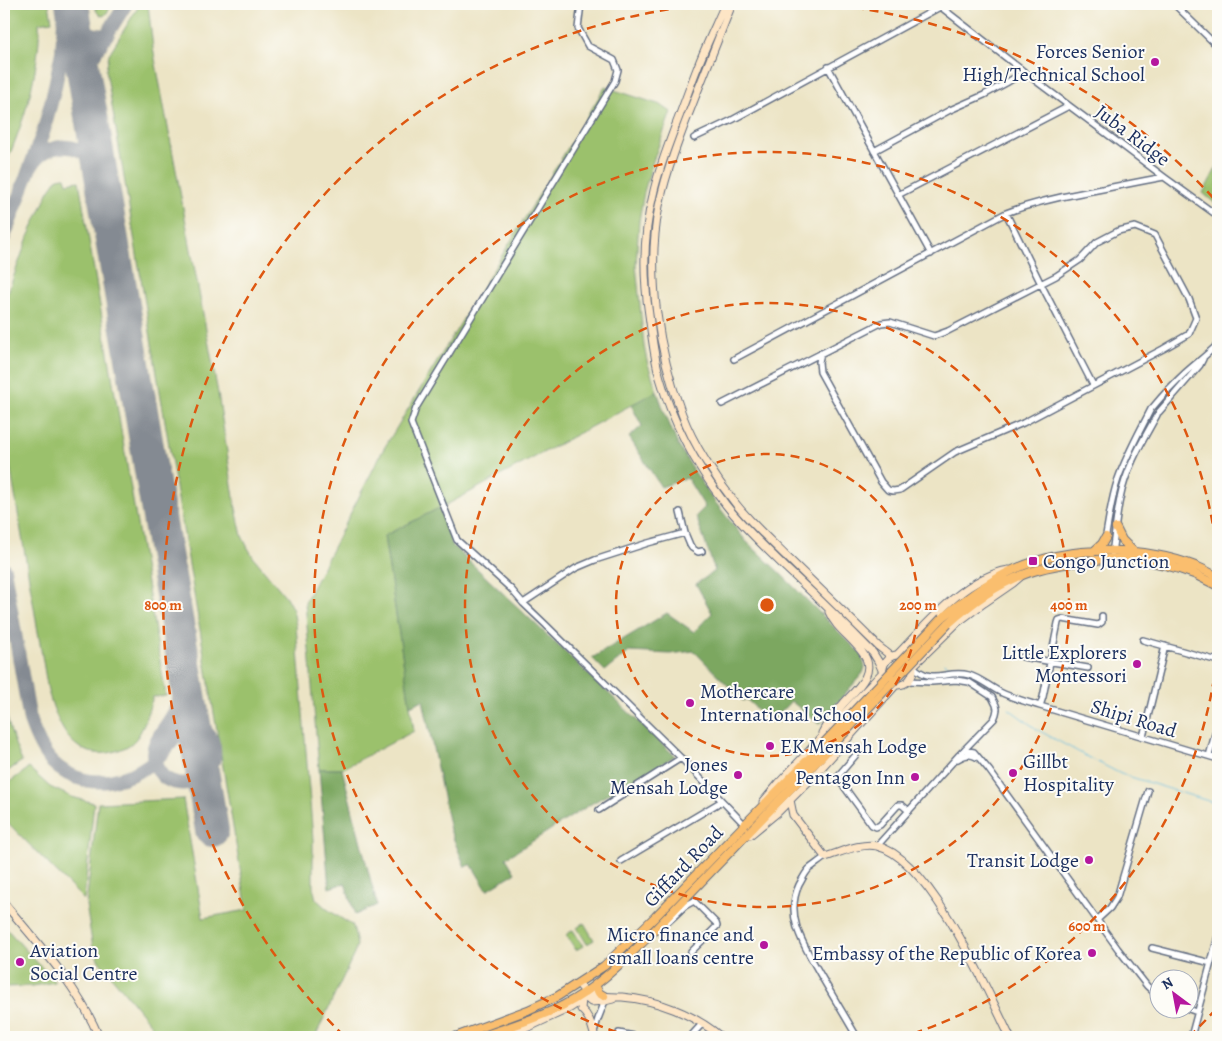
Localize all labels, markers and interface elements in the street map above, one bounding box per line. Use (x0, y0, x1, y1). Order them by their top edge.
place label: Forces Senior High/Technical School (962, 38, 1145, 88)
marker: Forces Senior High/Technical School (1149, 56, 1161, 68)
street label: Juba Ridge (1090, 98, 1176, 173)
place label: Congo Junction (1043, 548, 1169, 575)
marker: Congo Junction (1027, 555, 1039, 567)
text: 800 m (144, 595, 182, 615)
text: 200 m (899, 595, 937, 615)
text: 400 m (1050, 595, 1088, 615)
centre of rings (758, 596, 776, 614)
place label: Little Explorers Montessori (1001, 639, 1127, 689)
marker: Little Explorers Montessori (1131, 658, 1143, 670)
place label: Mothercare International School (700, 678, 867, 728)
street label: Shipi Road (1088, 693, 1180, 744)
marker: Mothercare International School (684, 697, 696, 709)
place label: EK Mensah Lodge (780, 733, 927, 760)
marker: EK Mensah Lodge (764, 740, 776, 752)
place label: Gillbt Hospitality (1023, 748, 1115, 798)
place label: Jones Mensah Lodge (610, 751, 728, 801)
place label: Pentagon Inn (795, 764, 905, 791)
marker: Gillbt Hospitality (1007, 767, 1019, 779)
marker: Jones Mensah Lodge (732, 769, 744, 781)
marker: Pentagon Inn (909, 771, 921, 783)
street label: Giffard Road (637, 819, 729, 913)
place label: Transit Lodge (967, 847, 1079, 874)
marker: Transit Lodge (1083, 854, 1095, 866)
text: 600 m (1068, 916, 1106, 936)
place label: Micro finance and small loans centre (607, 921, 754, 971)
place label: Aviation Social Centre (29, 937, 138, 987)
marker: Micro finance and small loans centre (758, 939, 770, 951)
place label: Embassy of the Republic of Korea (812, 940, 1083, 967)
marker: Embassy of the Republic of Korea (1086, 947, 1098, 959)
marker: Aviation Social Centre (14, 956, 26, 968)
north arrow (1150, 968, 1200, 1018)
text: N (1158, 973, 1177, 994)

